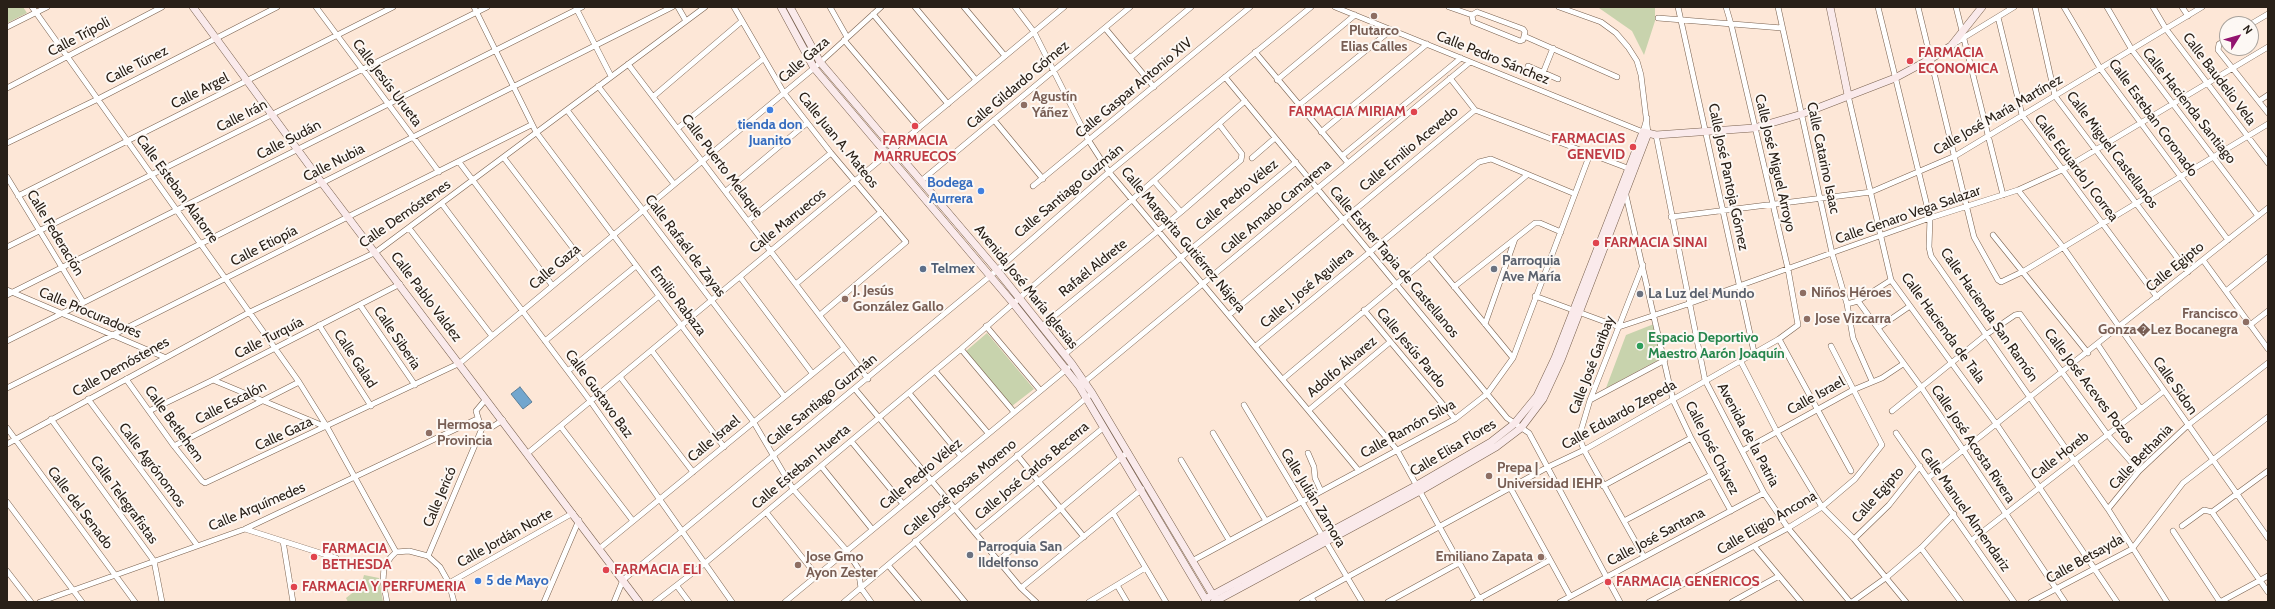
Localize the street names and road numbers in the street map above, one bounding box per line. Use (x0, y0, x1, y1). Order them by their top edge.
street label: Calle Trípoli (45, 14, 113, 60)
street label: Calle Pedro Sánchez (1434, 28, 1552, 88)
street label: Calle Baudelio Vela (2179, 29, 2259, 129)
street label: Calle Gaza (775, 33, 833, 87)
street label: Calle Gaspar Antonio XIV (1072, 34, 1196, 142)
street label: Calle Jesús Urueta (349, 36, 425, 130)
street label: Calle Gildardo Gómez (964, 37, 1072, 133)
street label: Calle Túnez (103, 42, 171, 88)
street label: Calle Hacienda Santiago (2139, 45, 2239, 167)
street label: Calle Esteban Coronado (2105, 56, 2201, 180)
street label: Calle Argel (168, 69, 232, 113)
street label: Calle José María Martínez (1930, 71, 2066, 159)
street label: Calle Miguel Castellanos (2063, 88, 2161, 212)
street label: Calle Juan A. Mateos (794, 89, 882, 191)
street label: Calle José Miguel Arroyo (1751, 92, 1799, 234)
street label: Calle Irán (214, 96, 270, 136)
street label: Calle Catarino Isaac (1803, 101, 1843, 215)
street label: Calle José Pantoja Gómez (1704, 102, 1752, 252)
street label: Calle Emilio Acevedo (1356, 103, 1462, 195)
street label: Calle Puerto Melaque (678, 111, 766, 221)
street label: Calle Eduardo J Correa (2030, 111, 2122, 225)
street label: Calle Sudán (254, 117, 324, 163)
street label: Calle Esteban Alatorre (132, 132, 222, 246)
street label: Calle Nubia (300, 140, 368, 186)
street label: Calle Santiago Guzmán (1011, 141, 1127, 241)
street label: Calle Pedro Vélez (1193, 156, 1281, 234)
street label: Calle Amado Camarena (1217, 156, 1335, 258)
street label: Calle Margarita Gutiérrez Nájera (1117, 164, 1249, 316)
street label: Calle Demóstenes (356, 176, 454, 252)
street label: Calle Genaro Vega Salazar (1833, 182, 1983, 248)
street label: Calle Esther Tapia de Castellanos (1326, 183, 1462, 341)
street label: Calle Marruecos (746, 185, 830, 257)
street label: Calle Federación (23, 187, 87, 279)
street label: Calle Rafaél de Zayas (641, 192, 729, 300)
street label: Avenida José María Iglesias (971, 221, 1081, 353)
street label: Calle Etiopía (228, 222, 300, 270)
street label: Rafaél Aldrete (1056, 235, 1130, 301)
street label: Calle Egipto (2143, 238, 2207, 296)
street label: Calle Gaza (526, 241, 584, 293)
street label: Calle J. José Aguilera (1257, 244, 1357, 332)
street label: Calle Hacienda San Ramón (1936, 245, 2042, 385)
street label: Calle Pablo Valdez (387, 249, 465, 345)
street label: Emilio Rabaza (646, 263, 710, 339)
street label: Calle Hacienda de Tala (1897, 270, 1989, 386)
street label: Calle Procuradores (36, 284, 144, 342)
street label: Calle Siberia (370, 303, 424, 373)
street label: Calle Jesús Pardo (1373, 305, 1449, 391)
street label: Calle José Garibay (1565, 313, 1619, 417)
street label: Calle Turquía (232, 314, 306, 362)
street label: Calle José Aceves Pozos (2040, 325, 2138, 447)
street label: Calle Galad (330, 327, 380, 391)
street label: Adolfo Álvarez (1304, 333, 1380, 401)
street label: Calle Demóstenes (70, 334, 172, 400)
street label: Calle Gustavo Baz (561, 347, 637, 441)
street label: Calle Santiago Guzmán (763, 350, 881, 450)
street label: Calle Sidon (2149, 354, 2201, 418)
street label: Calle Israel (1784, 373, 1848, 419)
street label: Calle Eduardo Zepeda (1559, 377, 1679, 453)
street label: Calle Escalón (193, 378, 269, 428)
street label: Avenida de la Patria (1714, 380, 1782, 490)
street label: Calle José Acosta Rivera (1927, 382, 2019, 506)
street label: Calle Betlehem (141, 383, 207, 465)
street label: Calle Ramón Silva (1358, 396, 1458, 462)
street label: Calle José Chávez (1681, 398, 1743, 498)
street label: Calle Israel (684, 412, 744, 466)
street label: Calle Gaza (253, 413, 315, 455)
street label: Calle Elisa Flores (1407, 416, 1499, 480)
street label: Calle José Carlos Becerra (972, 418, 1092, 524)
street label: Calle Agrónomos (115, 420, 189, 510)
street label: Calle Esteban Huerta (748, 421, 854, 513)
street label: Calle Bethania (2106, 421, 2176, 493)
street label: Calle Horeb (2028, 428, 2092, 484)
street label: Calle Pedro Vélez (877, 435, 965, 513)
street label: Calle José Rosas Moreno (900, 436, 1020, 540)
street label: Calle Manuel Almendariz (1916, 445, 2014, 575)
street label: Calle Julián Zamora (1277, 446, 1349, 550)
street label: Calle Telegrafistas (86, 453, 162, 547)
street label: Calle del Senado (44, 463, 116, 553)
street label: Calle Egipto (1848, 463, 1908, 527)
street label: Calle Jericó (420, 464, 460, 530)
street label: Calle Arquímedes (206, 479, 308, 535)
street label: Calle Eligio Ancona (1714, 488, 1820, 558)
street label: Calle José Santana (1604, 504, 1708, 570)
street label: Calle Jordán Norte (454, 505, 556, 571)
street label: Calle Betsayda (2043, 531, 2127, 587)

